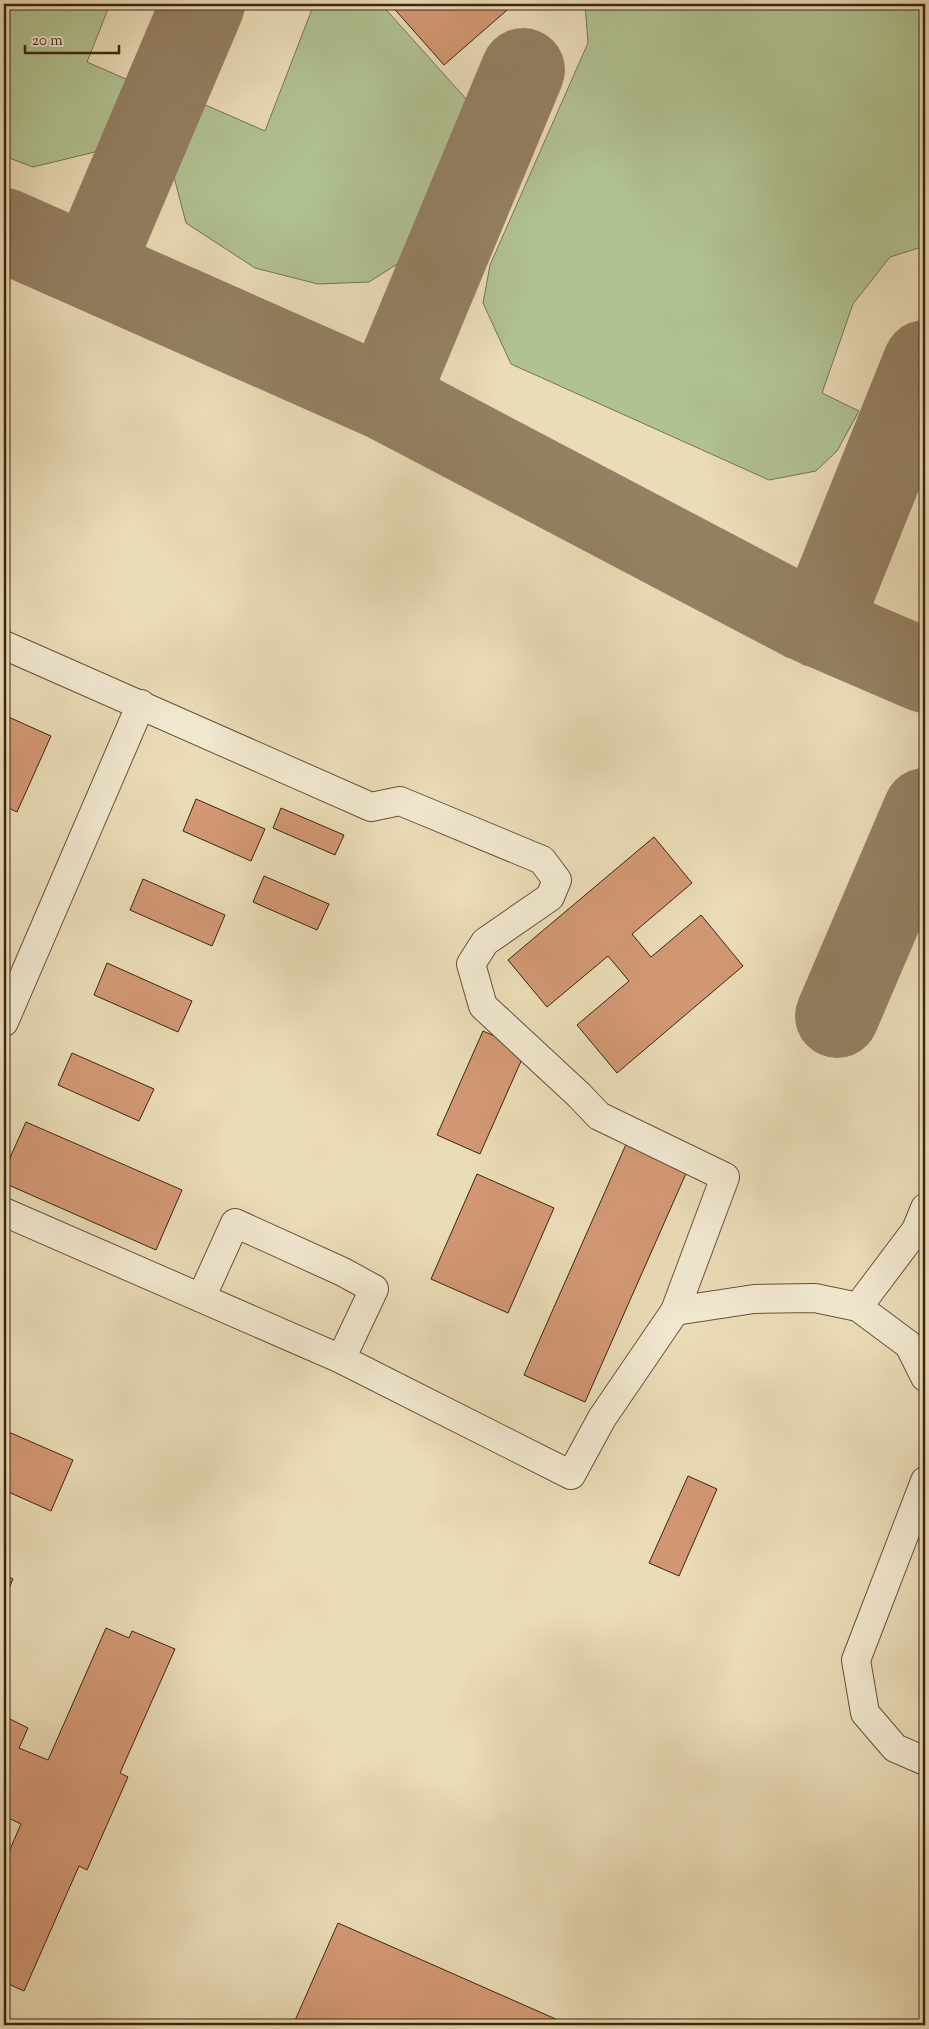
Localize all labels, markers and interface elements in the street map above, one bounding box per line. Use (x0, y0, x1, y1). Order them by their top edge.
scale bar (25, 22, 119, 54)
text: 20 m (32, 31, 63, 52)

